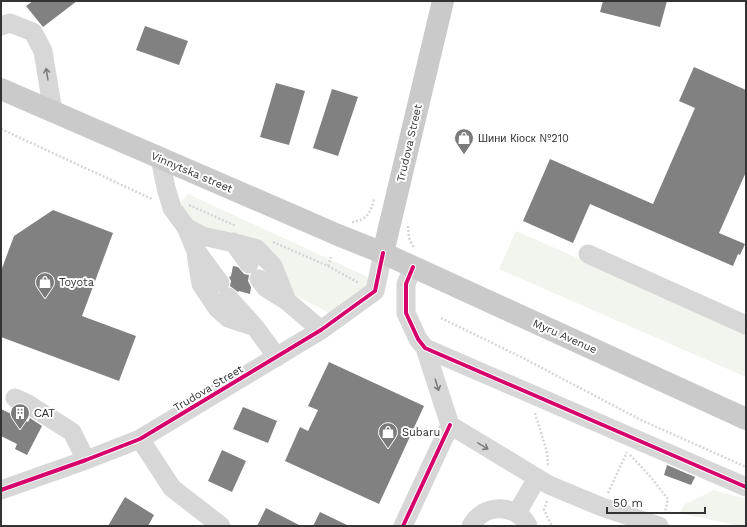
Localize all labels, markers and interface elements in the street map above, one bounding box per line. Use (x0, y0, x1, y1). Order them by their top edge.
one-way arrow (43, 68, 51, 81)
street label: Trudova Street (394, 103, 425, 183)
shop icon: Шини Кіоск №210 (453, 127, 475, 155)
place label: Шини Кіоск №210 (478, 132, 569, 145)
street label: Vinnytska street (149, 149, 235, 196)
shop icon: Toyota (34, 271, 56, 299)
place label: Toyota (59, 276, 94, 289)
street label: Myru Avenue (531, 317, 599, 356)
street label: Trudova Street (171, 362, 246, 414)
one-way arrow (434, 378, 441, 391)
building icon: САТ (9, 402, 31, 430)
place label: САТ (34, 407, 55, 420)
shop icon: Subaru (377, 421, 399, 449)
place label: Subaru (402, 426, 440, 439)
one-way arrow (477, 442, 489, 450)
scale bar (607, 489, 705, 515)
text: 50 m (613, 496, 643, 510)

